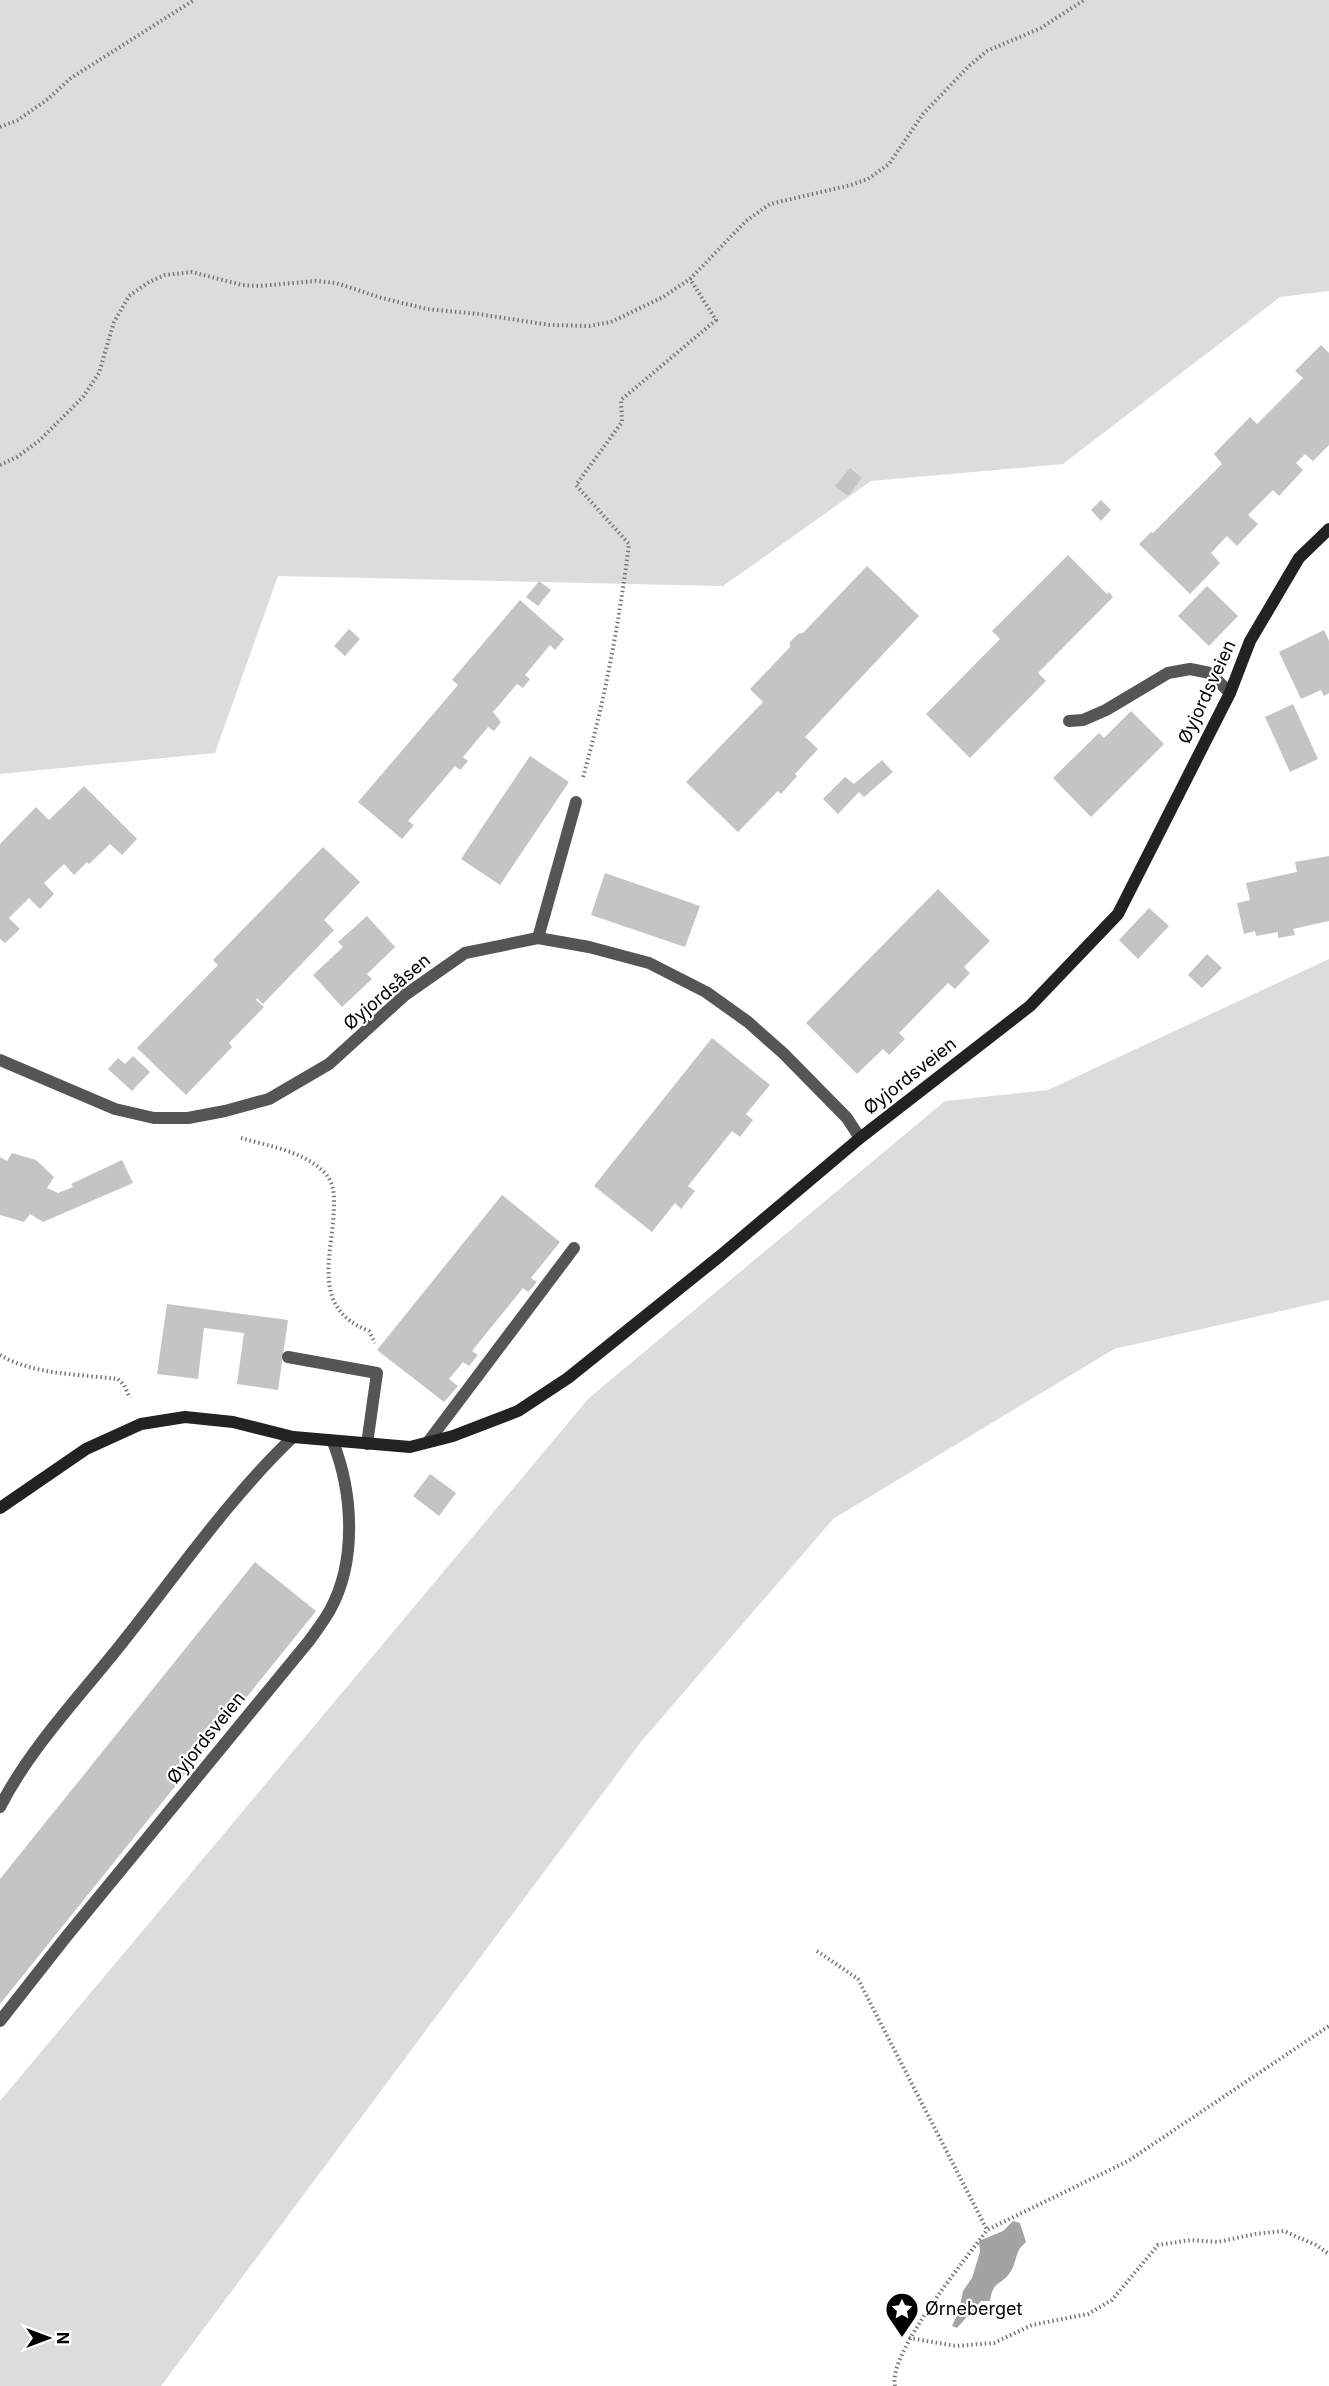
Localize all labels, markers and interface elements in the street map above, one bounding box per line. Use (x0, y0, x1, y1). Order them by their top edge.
street label: Øyjordsveien (1173, 637, 1240, 747)
street label: Øyjordsåsen (339, 949, 434, 1034)
street label: Øyjordsveien (859, 1033, 960, 1118)
street label: Øyjordsveien (162, 1688, 249, 1788)
place icon: Ørneberget (884, 2291, 920, 2338)
place label: Ørneberget (925, 2298, 1022, 2319)
north arrow (18, 2308, 78, 2368)
text: N (53, 2332, 73, 2344)

